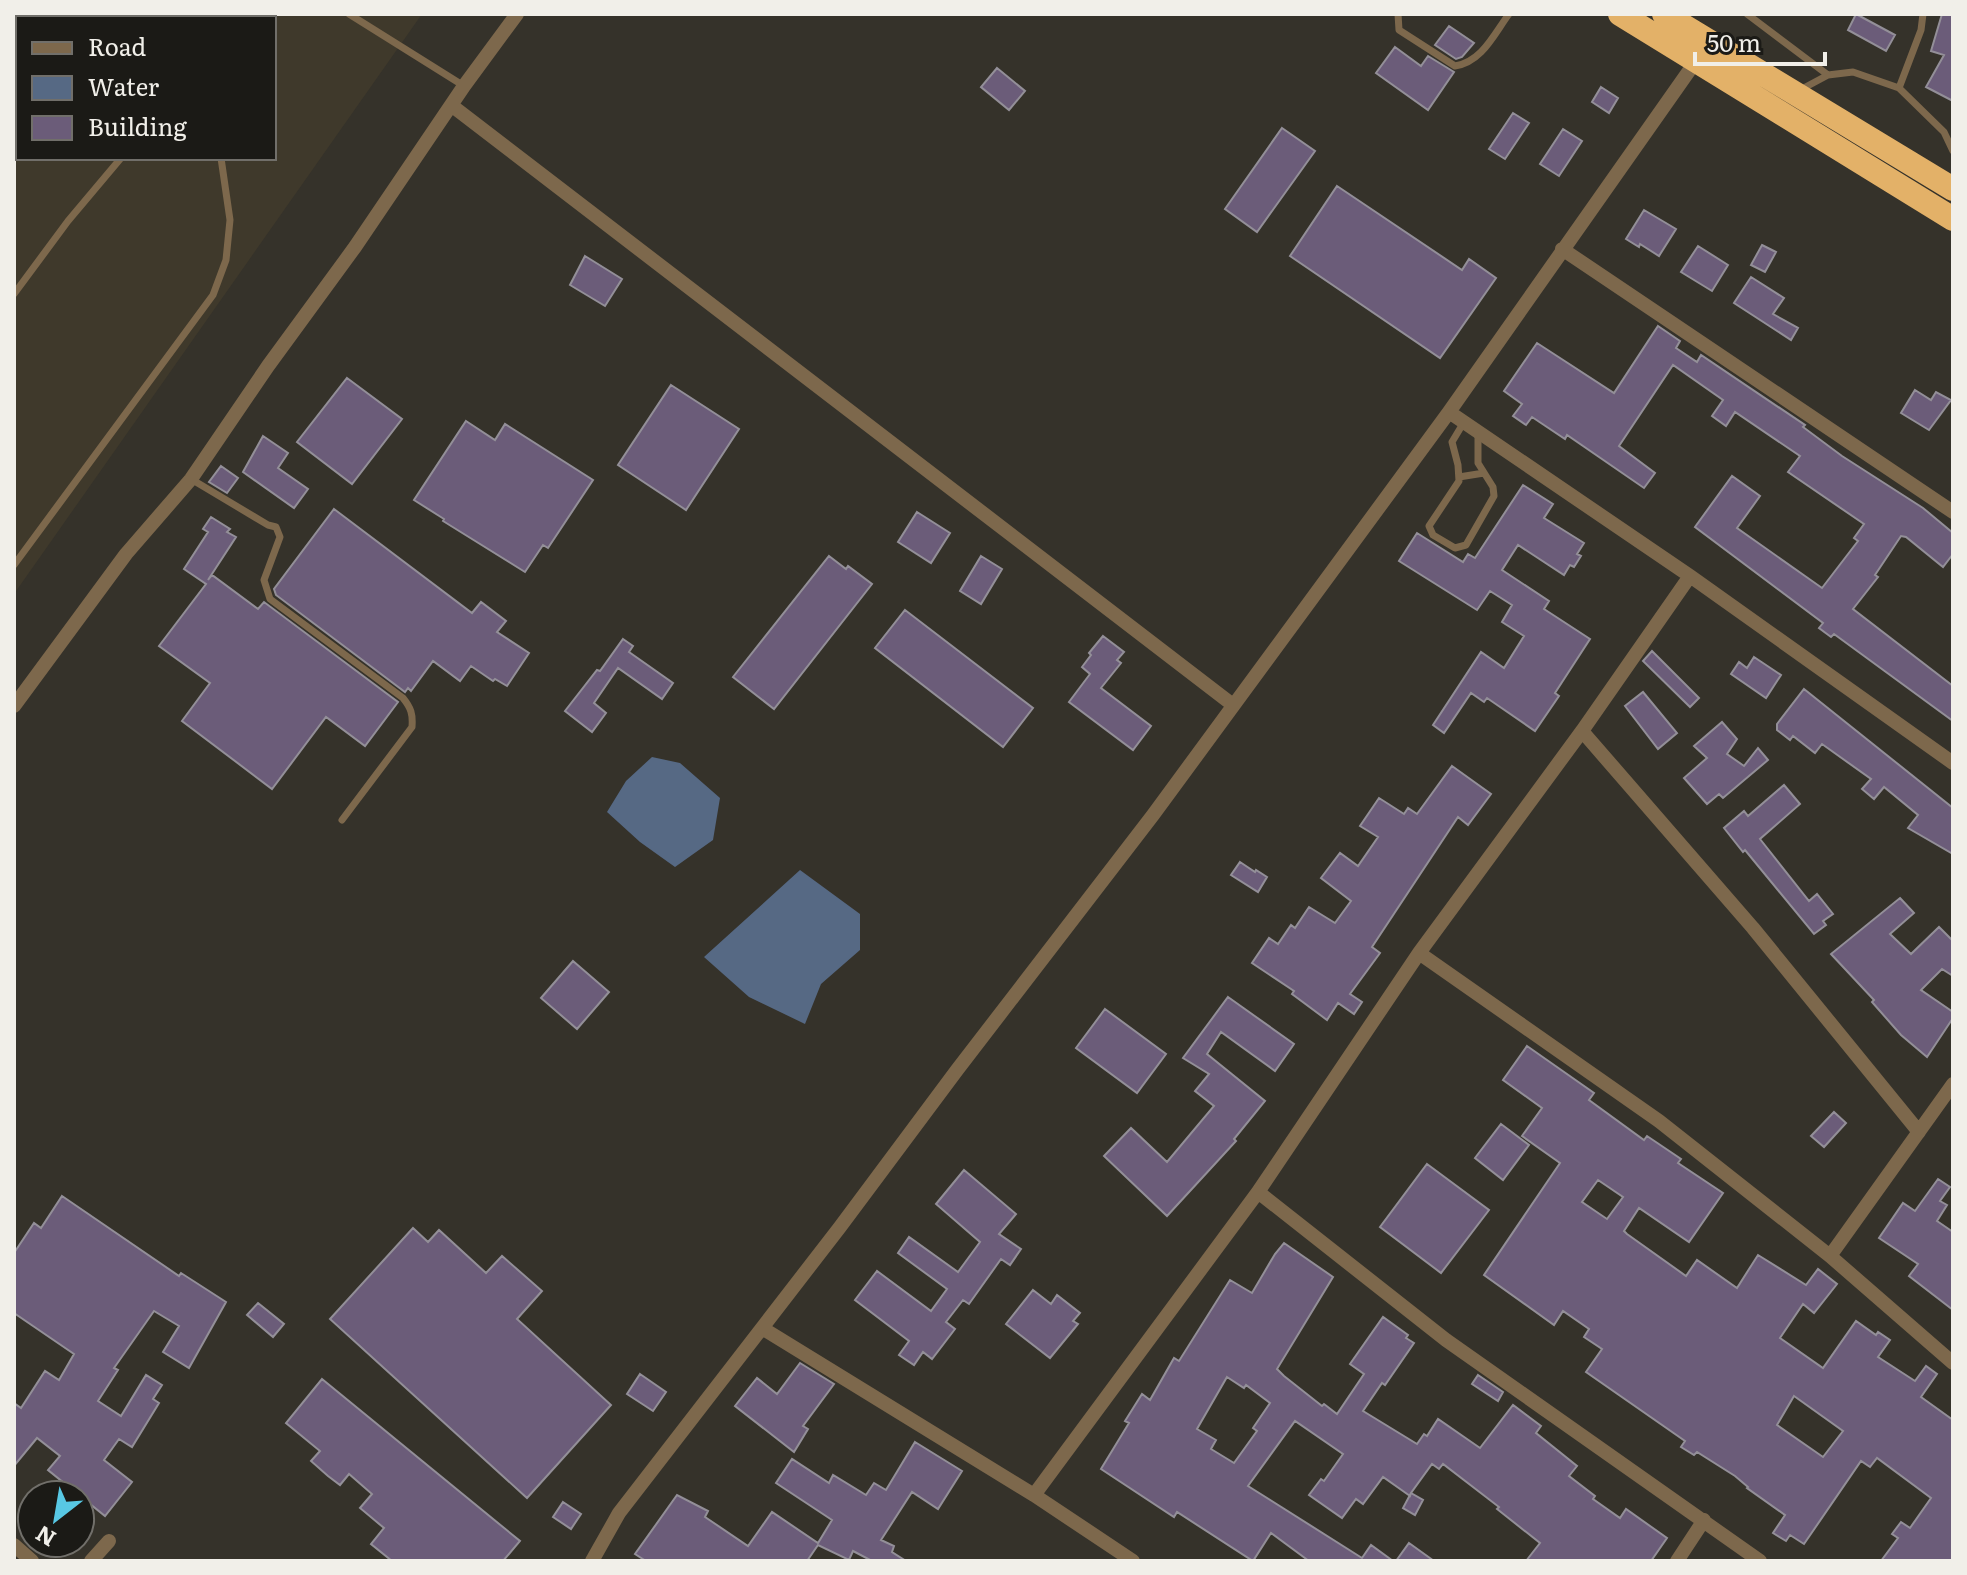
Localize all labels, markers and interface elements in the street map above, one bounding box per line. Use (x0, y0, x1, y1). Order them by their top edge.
legend (16, 16, 276, 160)
scale bar (1695, 16, 1825, 66)
text: 50 m (1707, 24, 1761, 59)
text: Road (88, 28, 147, 63)
text: Water (88, 68, 160, 103)
text: Building (88, 108, 187, 143)
north arrow (16, 1479, 96, 1559)
text: N (29, 1519, 61, 1556)

